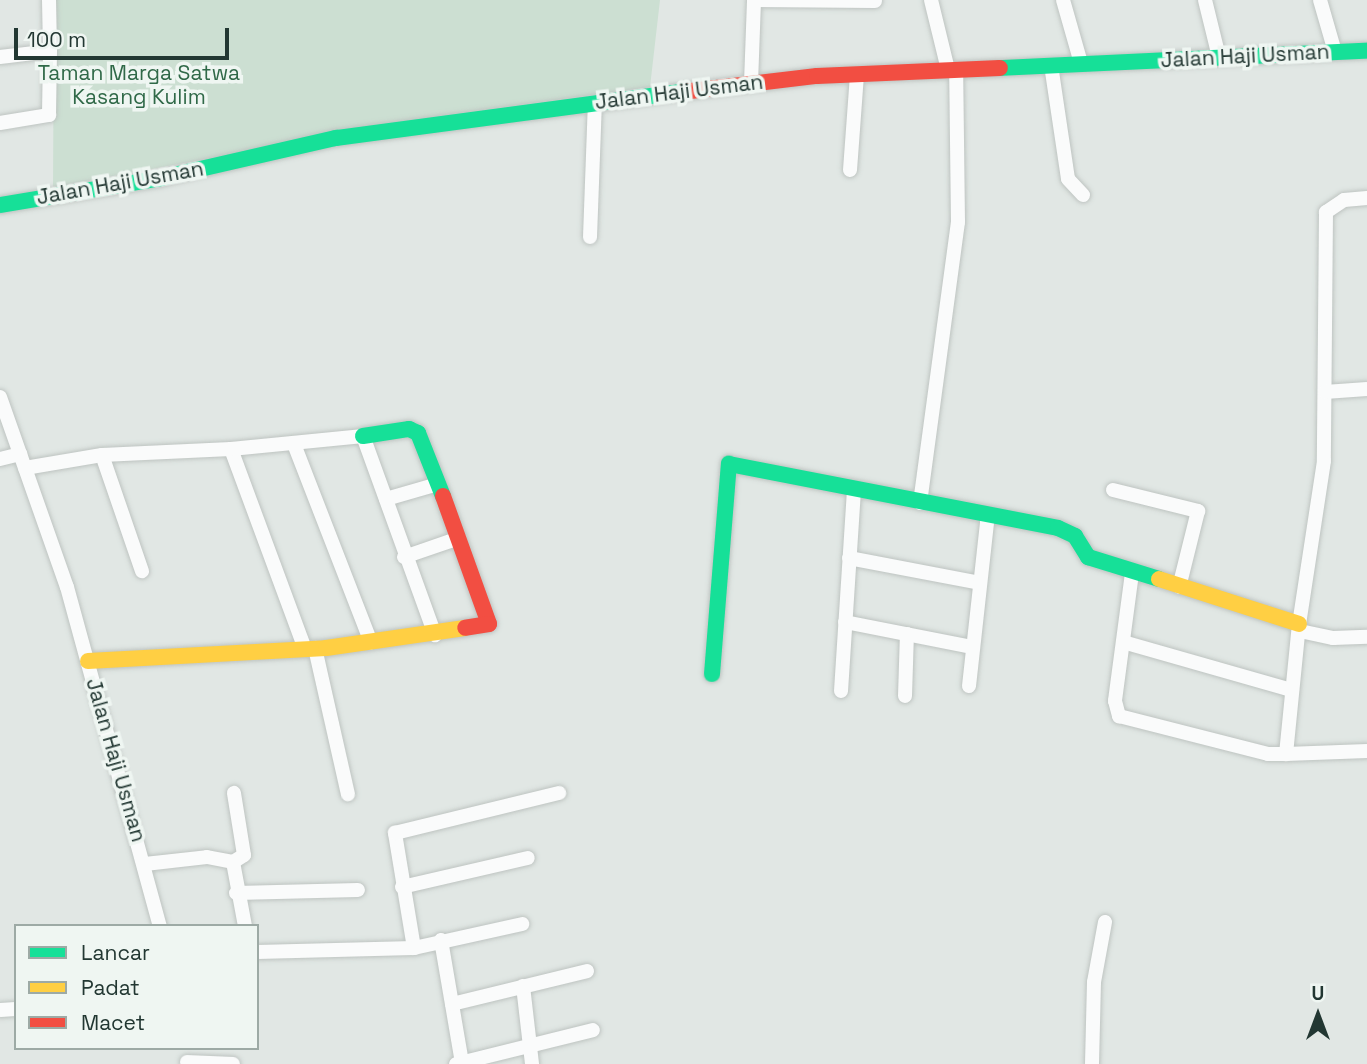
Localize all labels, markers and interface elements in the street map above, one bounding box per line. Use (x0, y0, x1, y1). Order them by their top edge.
scale bar (18, 14, 233, 58)
text: 100 m (27, 26, 86, 53)
street label: Jalan Haji Usman (1160, 39, 1330, 73)
park label: Taman Marga Satwa Kasang Kulim (38, 60, 240, 110)
street label: Jalan Haji Usman (594, 69, 764, 115)
street label: Jalan Haji Usman (35, 156, 205, 210)
street label: Jalan Haji Usman (81, 675, 151, 845)
legend (14, 924, 259, 1050)
text: Lancar (81, 939, 150, 966)
text: Padat (81, 974, 140, 1001)
north arrow (1283, 980, 1353, 1050)
text: U (1312, 981, 1324, 1006)
text: Macet (81, 1009, 145, 1036)

